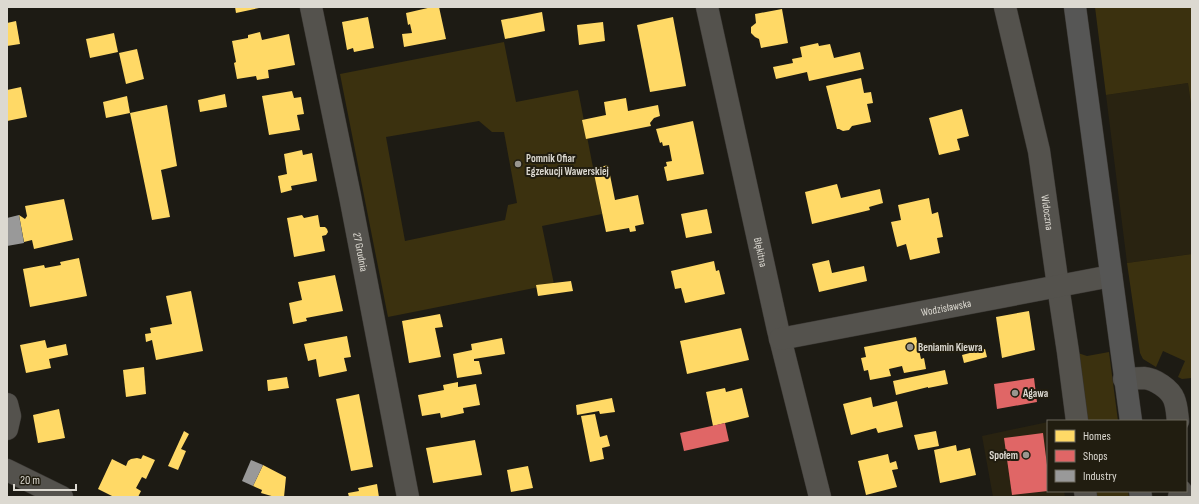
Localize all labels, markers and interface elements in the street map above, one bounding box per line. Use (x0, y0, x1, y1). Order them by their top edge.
place label: Pomnik Ofiar Egzekucji Wawerskiej (526, 152, 609, 178)
marker: Pomnik Ofiar Egzekucji Wawerskiej (513, 159, 523, 169)
street label: Widoczna (1039, 194, 1057, 231)
street label: 27 Grudnia (351, 231, 371, 273)
street label: Błękitna (751, 236, 770, 268)
street label: Wodzisławska (920, 296, 972, 319)
place label: Beniamin Kiewra (918, 341, 983, 354)
marker: Beniamin Kiewra (905, 342, 915, 352)
place label: Agawa (1022, 387, 1049, 400)
marker: Agawa (1010, 388, 1020, 398)
legend (1047, 420, 1187, 492)
text: Homes (1083, 429, 1111, 444)
place label: Społem (989, 449, 1018, 462)
text: Shops (1083, 449, 1108, 464)
marker: Społem (1021, 450, 1031, 460)
scale bar (14, 466, 76, 492)
text: Industry (1083, 469, 1117, 484)
text: 20 m (20, 473, 40, 488)

